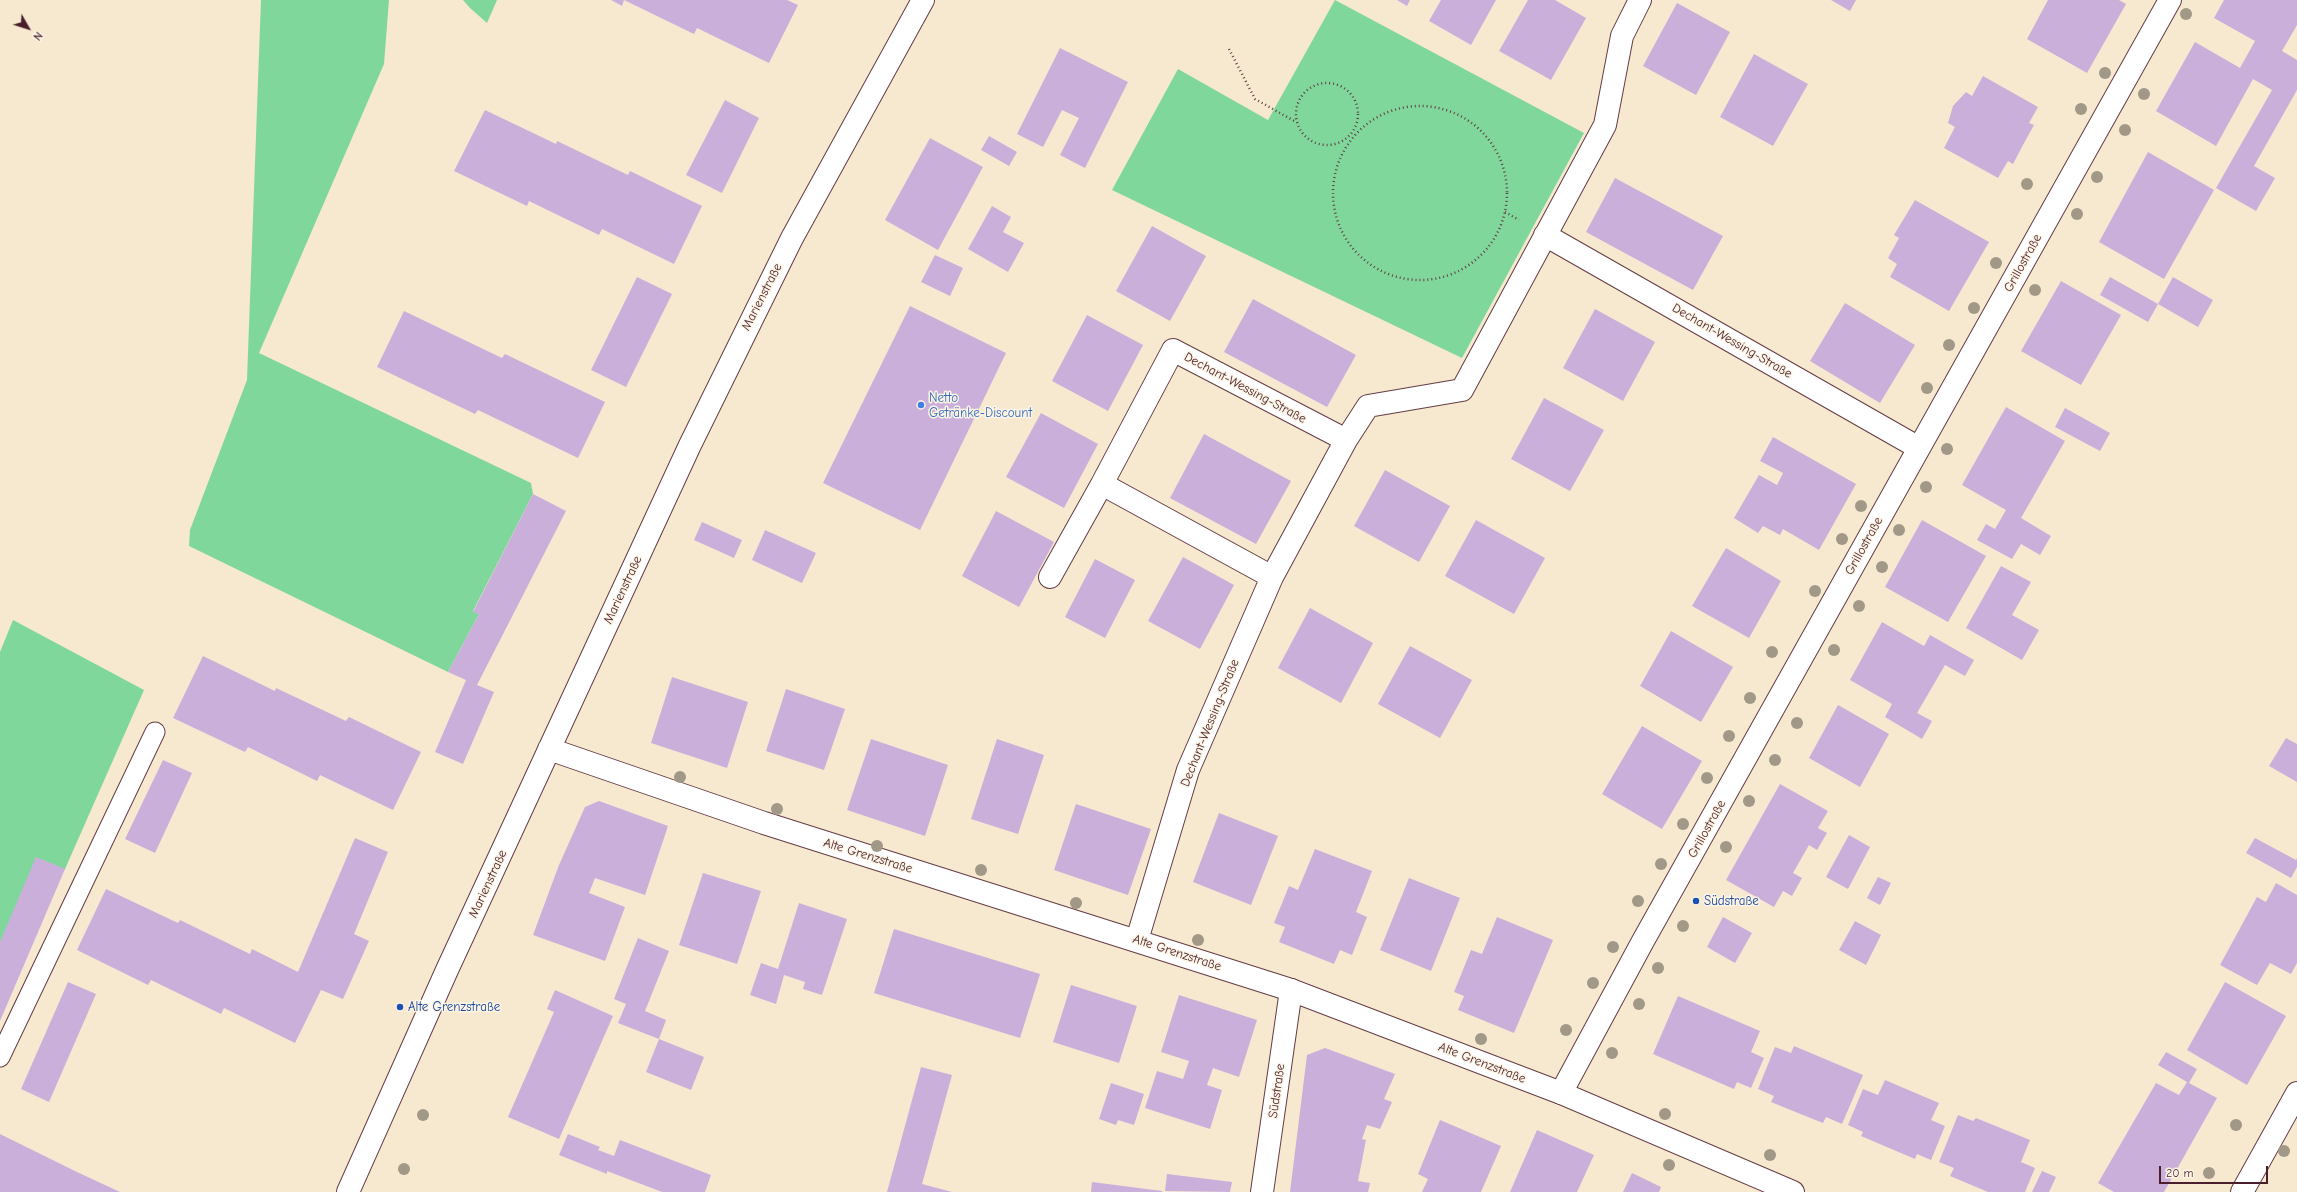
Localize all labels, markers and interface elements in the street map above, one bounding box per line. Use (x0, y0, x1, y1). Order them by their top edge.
north arrow (8, 8, 48, 48)
text: N (30, 29, 45, 43)
street label: Grillostraße (2001, 231, 2045, 295)
street label: Marienstraße (738, 261, 786, 333)
street label: Dechant-Wessing-Straße (1669, 300, 1795, 382)
street label: Dechant-Wessing-Straße (1181, 349, 1309, 427)
place label: Netto Getränke-Discount (929, 390, 1032, 421)
marker: Netto Getränke-Discount (916, 400, 926, 410)
street label: Grillostraße (1842, 514, 1886, 578)
street label: Marienstraße (600, 553, 646, 627)
street label: Dechant-Wessing-Straße (1177, 657, 1243, 789)
street label: Grillostraße (1685, 797, 1729, 861)
street label: Alte Grenzstraße (822, 835, 914, 877)
street label: Marienstraße (465, 847, 511, 921)
place label: Südstraße (1704, 893, 1759, 909)
marker: Südstraße (1691, 896, 1701, 906)
street label: Alte Grenzstraße (1131, 931, 1223, 975)
place label: Alte Grenzstraße (408, 999, 500, 1015)
marker: Alte Grenzstraße (395, 1002, 405, 1012)
street label: Alte Grenzstraße (1436, 1039, 1528, 1087)
street label: Südstraße (1265, 1063, 1289, 1119)
scale bar (2161, 1158, 2270, 1184)
text: 20 m (2166, 1166, 2194, 1180)

